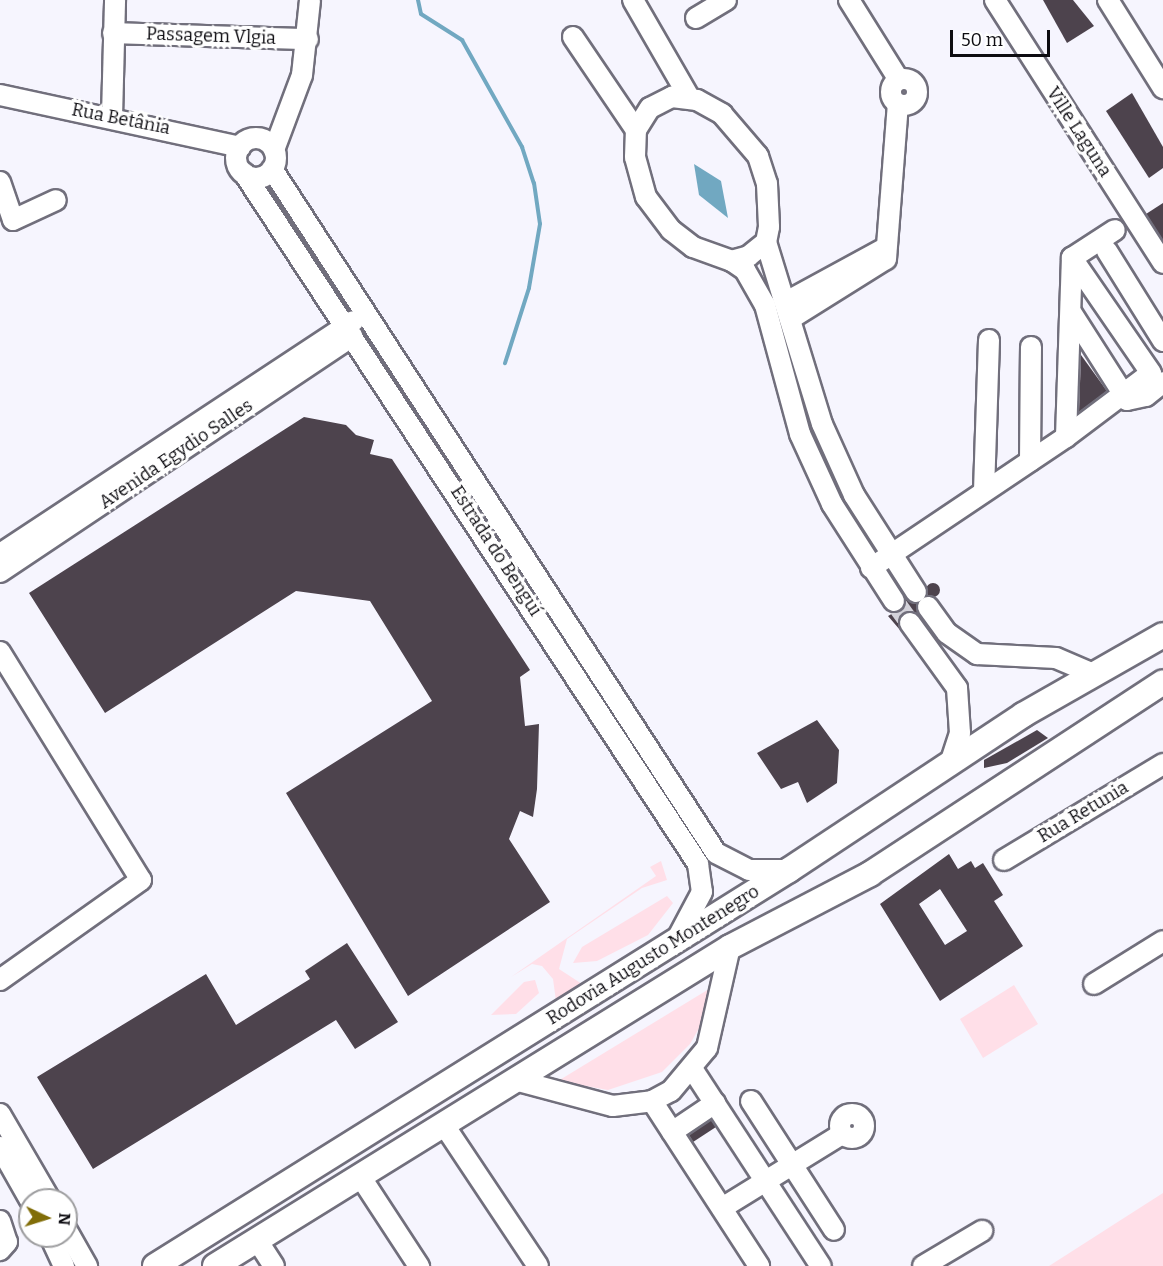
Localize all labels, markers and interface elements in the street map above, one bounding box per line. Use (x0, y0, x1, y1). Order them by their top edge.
scale bar (953, 18, 1054, 56)
street label: Passagem Vlgia (146, 23, 276, 49)
text: 50 m (961, 29, 1003, 51)
street label: Ville Laguna (1042, 83, 1116, 181)
street label: Rua Betânia (70, 99, 172, 139)
street label: Avenida Egydio Salles (95, 395, 257, 513)
street label: Estrada do Benguí (446, 482, 546, 620)
street label: Rua Retunia (1034, 777, 1132, 847)
street label: Rodovia Augusto Montenegro (543, 881, 763, 1029)
north arrow (18, 1188, 78, 1248)
text: N (55, 1212, 74, 1226)

